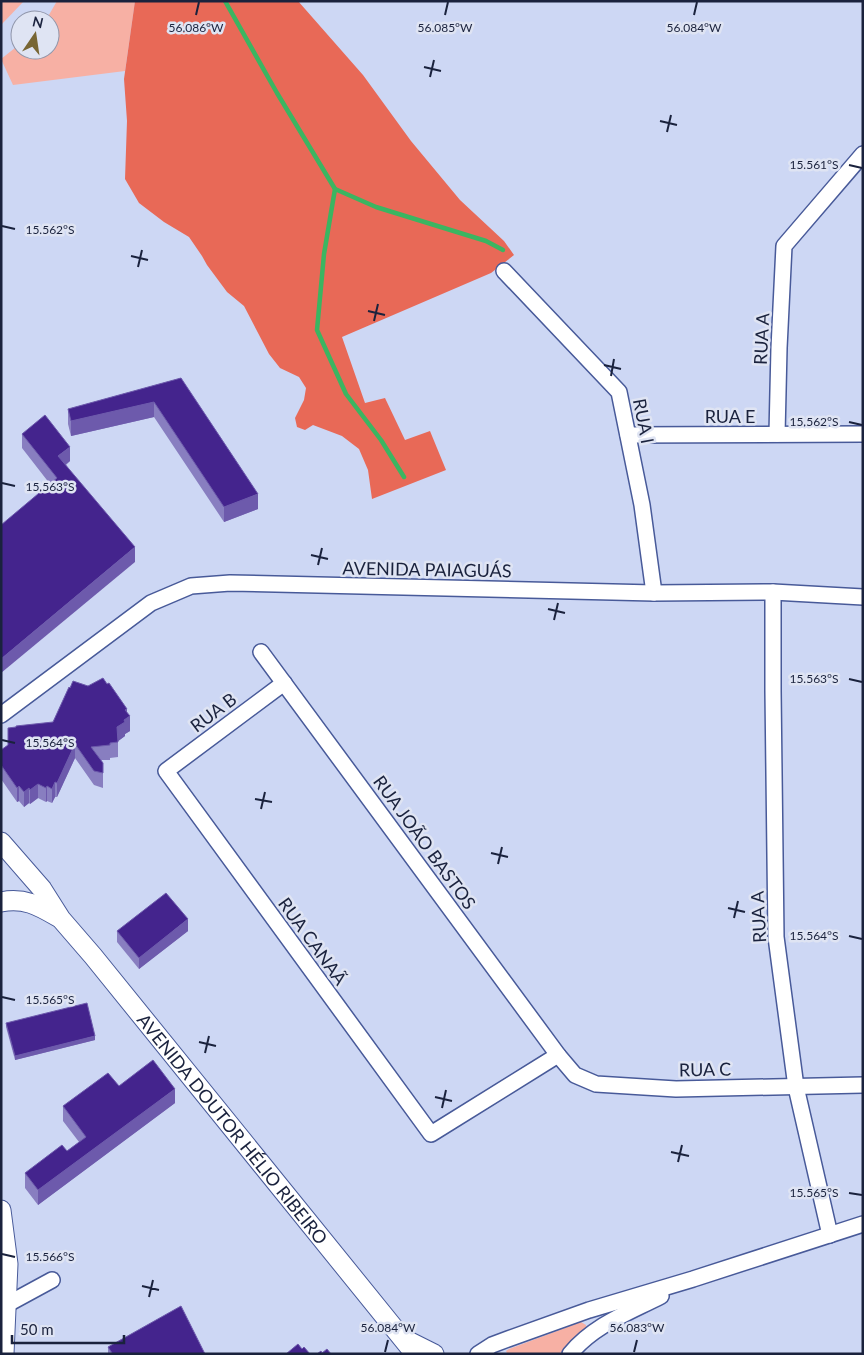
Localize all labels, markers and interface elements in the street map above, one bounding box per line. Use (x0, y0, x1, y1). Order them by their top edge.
north arrow (10, 10, 60, 60)
text: N (31, 12, 45, 31)
text: 56.086°W (168, 20, 224, 35)
text: 56.085°W (417, 20, 473, 35)
text: 56.084°W (666, 20, 722, 35)
text: 15.561°S (789, 157, 839, 172)
text: 15.562°S (25, 222, 75, 237)
street label: RUA A (749, 312, 773, 366)
street label: RUA I (629, 397, 659, 445)
street label: RUA E (705, 405, 755, 427)
text: 15.562°S (789, 414, 839, 429)
text: 15.563°S (25, 479, 75, 494)
street label: AVENIDA PAIAGUÁS (342, 557, 512, 581)
text: 15.563°S (789, 671, 839, 686)
street label: RUA B (186, 688, 240, 736)
text: 15.564°S (25, 735, 75, 750)
street label: RUA JOÃO BASTOS (369, 771, 481, 913)
street label: RUA A (746, 890, 770, 944)
street label: RUA CANAÃ (274, 893, 353, 990)
text: 15.564°S (789, 928, 839, 943)
text: 15.565°S (25, 992, 75, 1007)
street label: AVENIDA DOUTOR HÉLIO RIBEIRO (133, 1009, 333, 1249)
street label: RUA C (679, 1058, 731, 1080)
text: 15.565°S (789, 1185, 839, 1200)
text: 15.566°S (25, 1249, 75, 1264)
scale bar (12, 1312, 125, 1344)
text: 50 m (20, 1320, 54, 1338)
text: 56.084°W (360, 1320, 416, 1335)
text: 56.083°W (609, 1320, 665, 1335)

